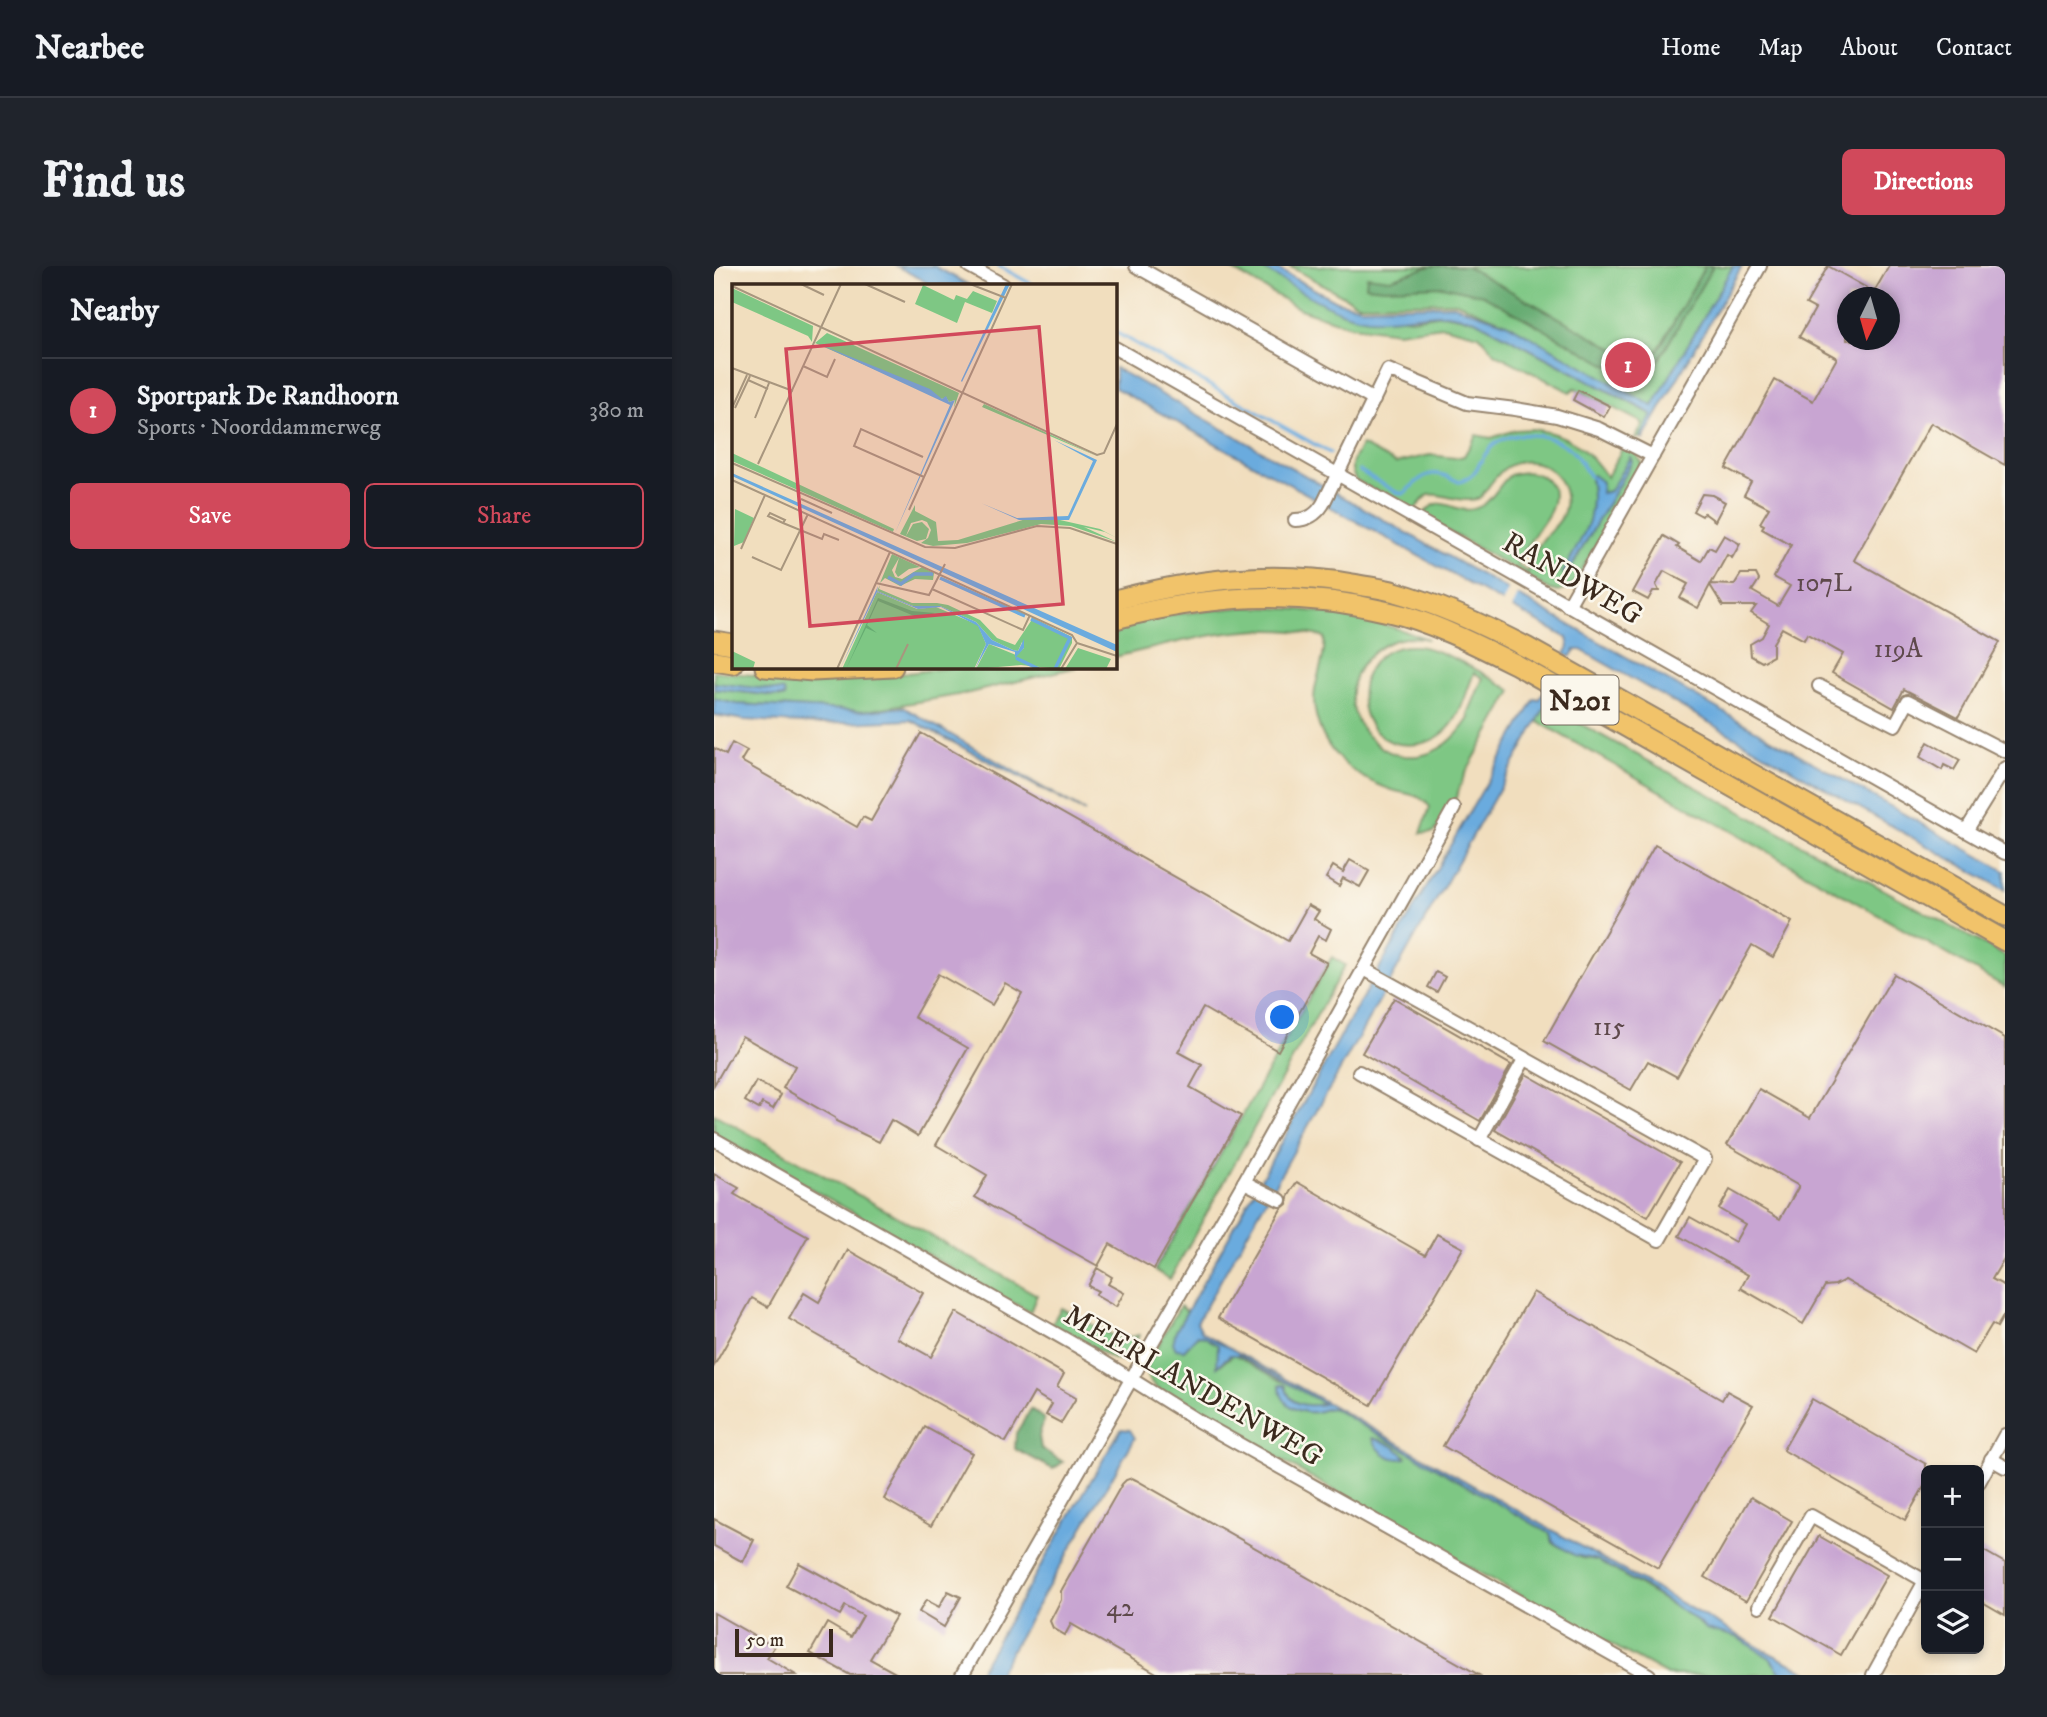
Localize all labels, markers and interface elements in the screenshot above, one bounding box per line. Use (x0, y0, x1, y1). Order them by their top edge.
text: Nearbee (35, 28, 144, 69)
text: Home (1661, 33, 1720, 63)
text: Map (1758, 33, 1803, 63)
text: About (1841, 33, 1898, 63)
text: Contact (1936, 33, 2012, 63)
button: Directions (1842, 149, 2005, 215)
text: Find us (42, 151, 185, 213)
inset map (732, 284, 1116, 668)
north arrow (1837, 287, 1900, 350)
text: Nearby (70, 293, 159, 330)
pin: 1 (1605, 339, 1651, 391)
text: Sportpark De Randhoorn (137, 380, 399, 413)
text: 1 (89, 396, 97, 425)
text: 380 m (589, 396, 644, 425)
text: Sports · Noorddammerweg (137, 413, 381, 442)
button: Save (70, 483, 350, 549)
button: Share (364, 483, 644, 549)
street label: RANDWEG (1496, 524, 1649, 634)
house number: 107L (1796, 567, 1852, 600)
house number: 119A (1874, 633, 1923, 666)
road number: N201 (1542, 676, 1618, 724)
your location (1265, 1000, 1299, 1034)
house number: 115 (1593, 1011, 1625, 1044)
street label: MEERLANDENWEG (1057, 1297, 1329, 1476)
map controls (1921, 1465, 1984, 1654)
button: + (1921, 1465, 1984, 1528)
button: − (1921, 1528, 1984, 1591)
button: layers (1921, 1591, 1984, 1654)
house number: 42 (1106, 1592, 1134, 1625)
scale bar (735, 1626, 833, 1658)
text: 50 m (746, 1629, 784, 1652)

